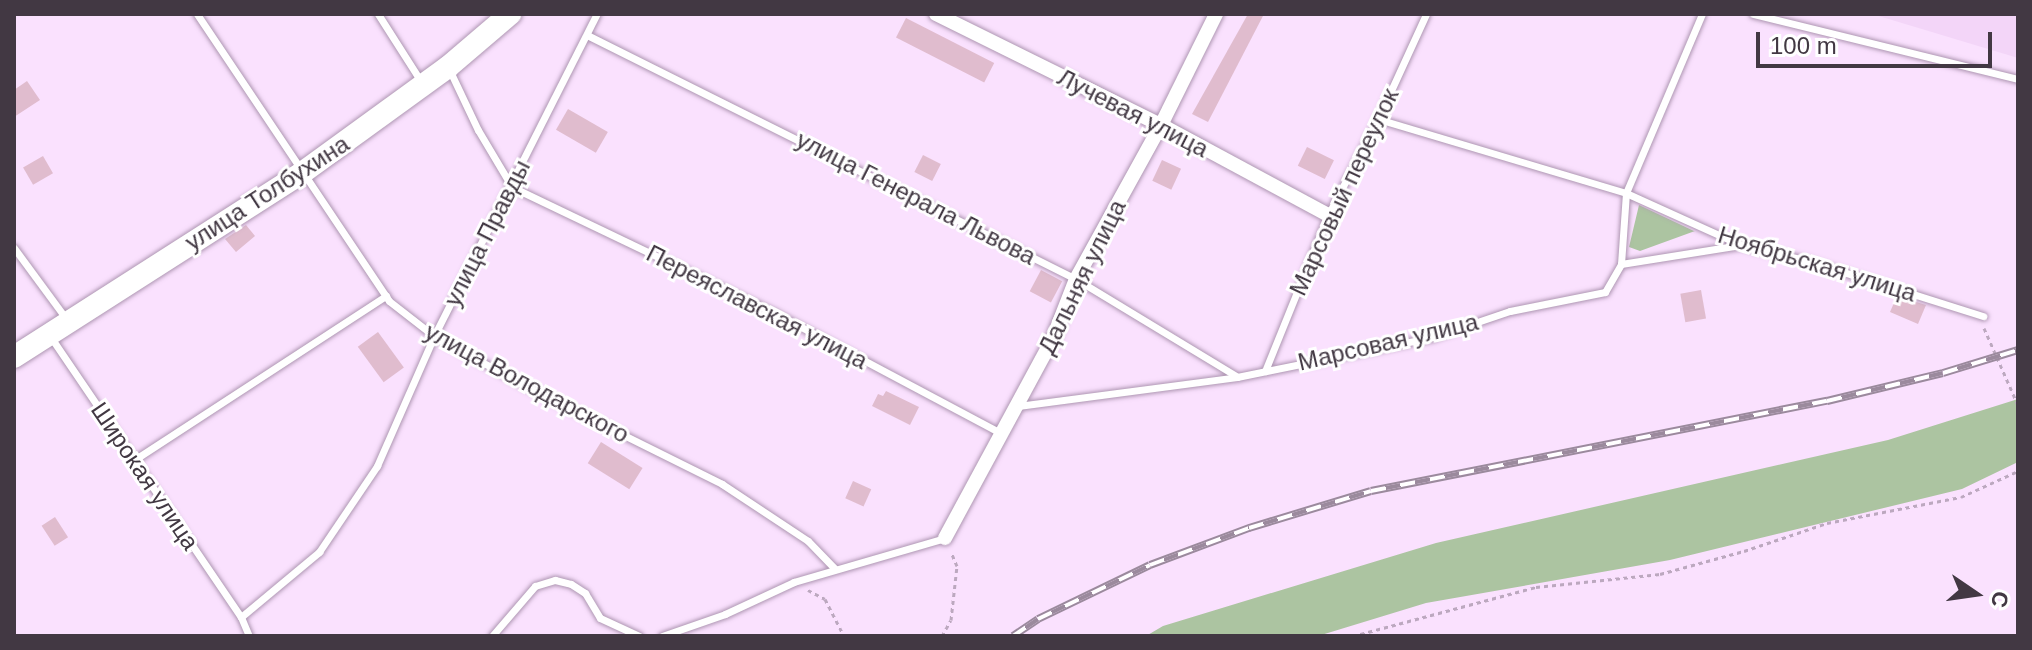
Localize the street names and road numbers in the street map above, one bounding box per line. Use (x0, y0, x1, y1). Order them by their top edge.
street label: Лучевая улица (1053, 63, 1213, 163)
street label: Марсовый переулок (1283, 84, 1405, 300)
street label: улица Генерала Львова (792, 125, 1040, 271)
street label: улица Толбухина (180, 129, 354, 257)
street label: улица Правды (438, 155, 536, 311)
street label: Дальняя улица (1032, 195, 1132, 359)
street label: Ноябрьская улица (1715, 220, 1919, 308)
street label: Переяславская улица (642, 239, 872, 375)
street label: Марсовая улица (1295, 307, 1481, 377)
street label: улица Володарского (420, 317, 634, 449)
street label: Широкая улица (85, 397, 205, 555)

